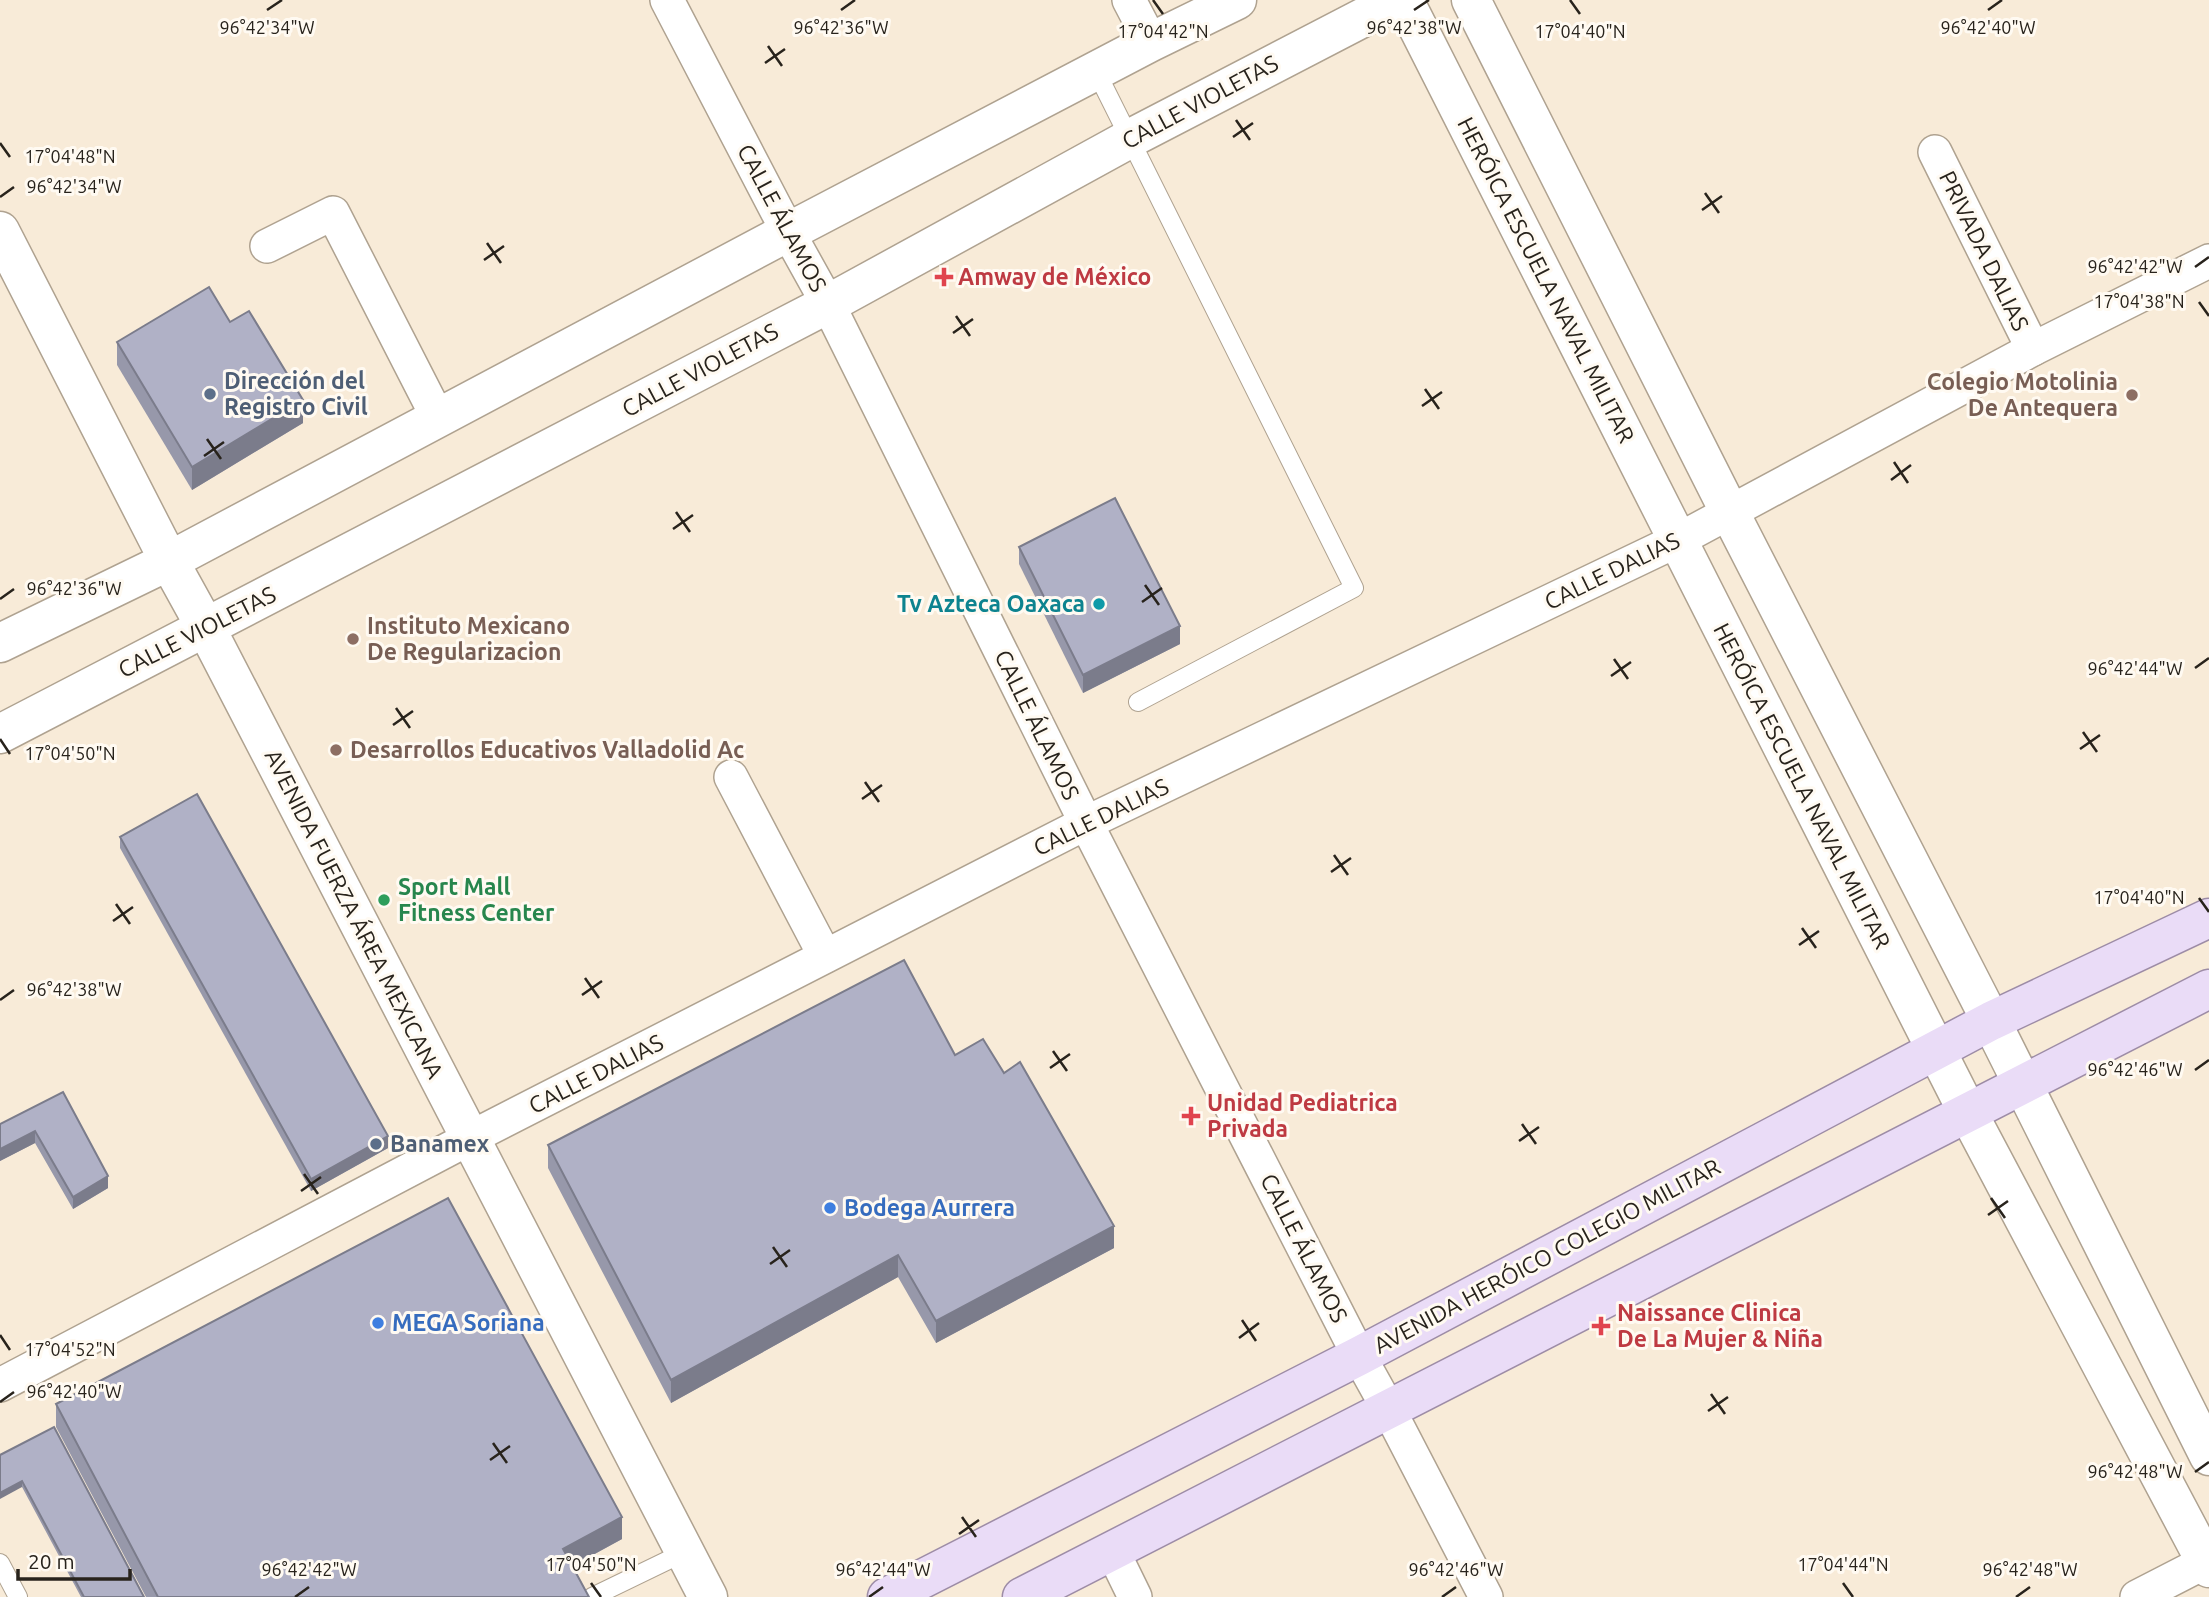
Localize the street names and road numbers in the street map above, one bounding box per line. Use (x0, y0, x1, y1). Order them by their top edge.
street label: CALLE VIOLETAS (1118, 50, 1282, 153)
street label: HERÓICA ESCUELA NAVAL MILITAR (1453, 112, 1641, 447)
street label: CALLE ÁLAMOS (733, 139, 833, 296)
street label: PRIVADA DALIAS (1935, 167, 2034, 335)
street label: CALLE VIOLETAS (618, 318, 782, 421)
street label: CALLE DALIAS (1540, 527, 1683, 614)
street label: CALLE VIOLETAS (114, 581, 280, 682)
street label: HERÓICA ESCUELA NAVAL MILITAR (1709, 618, 1897, 953)
street label: CALLE ÁLAMOS (990, 645, 1085, 804)
street label: AVENIDA FUERZA ÁREA MEXICANA (260, 745, 449, 1082)
street label: CALLE DALIAS (1029, 773, 1172, 860)
street label: CALLE DALIAS (525, 1029, 667, 1118)
street label: AVENIDA HERÓICO COLEGIO MILITAR (1369, 1153, 1724, 1358)
street label: CALLE ÁLAMOS (1256, 1169, 1354, 1326)

